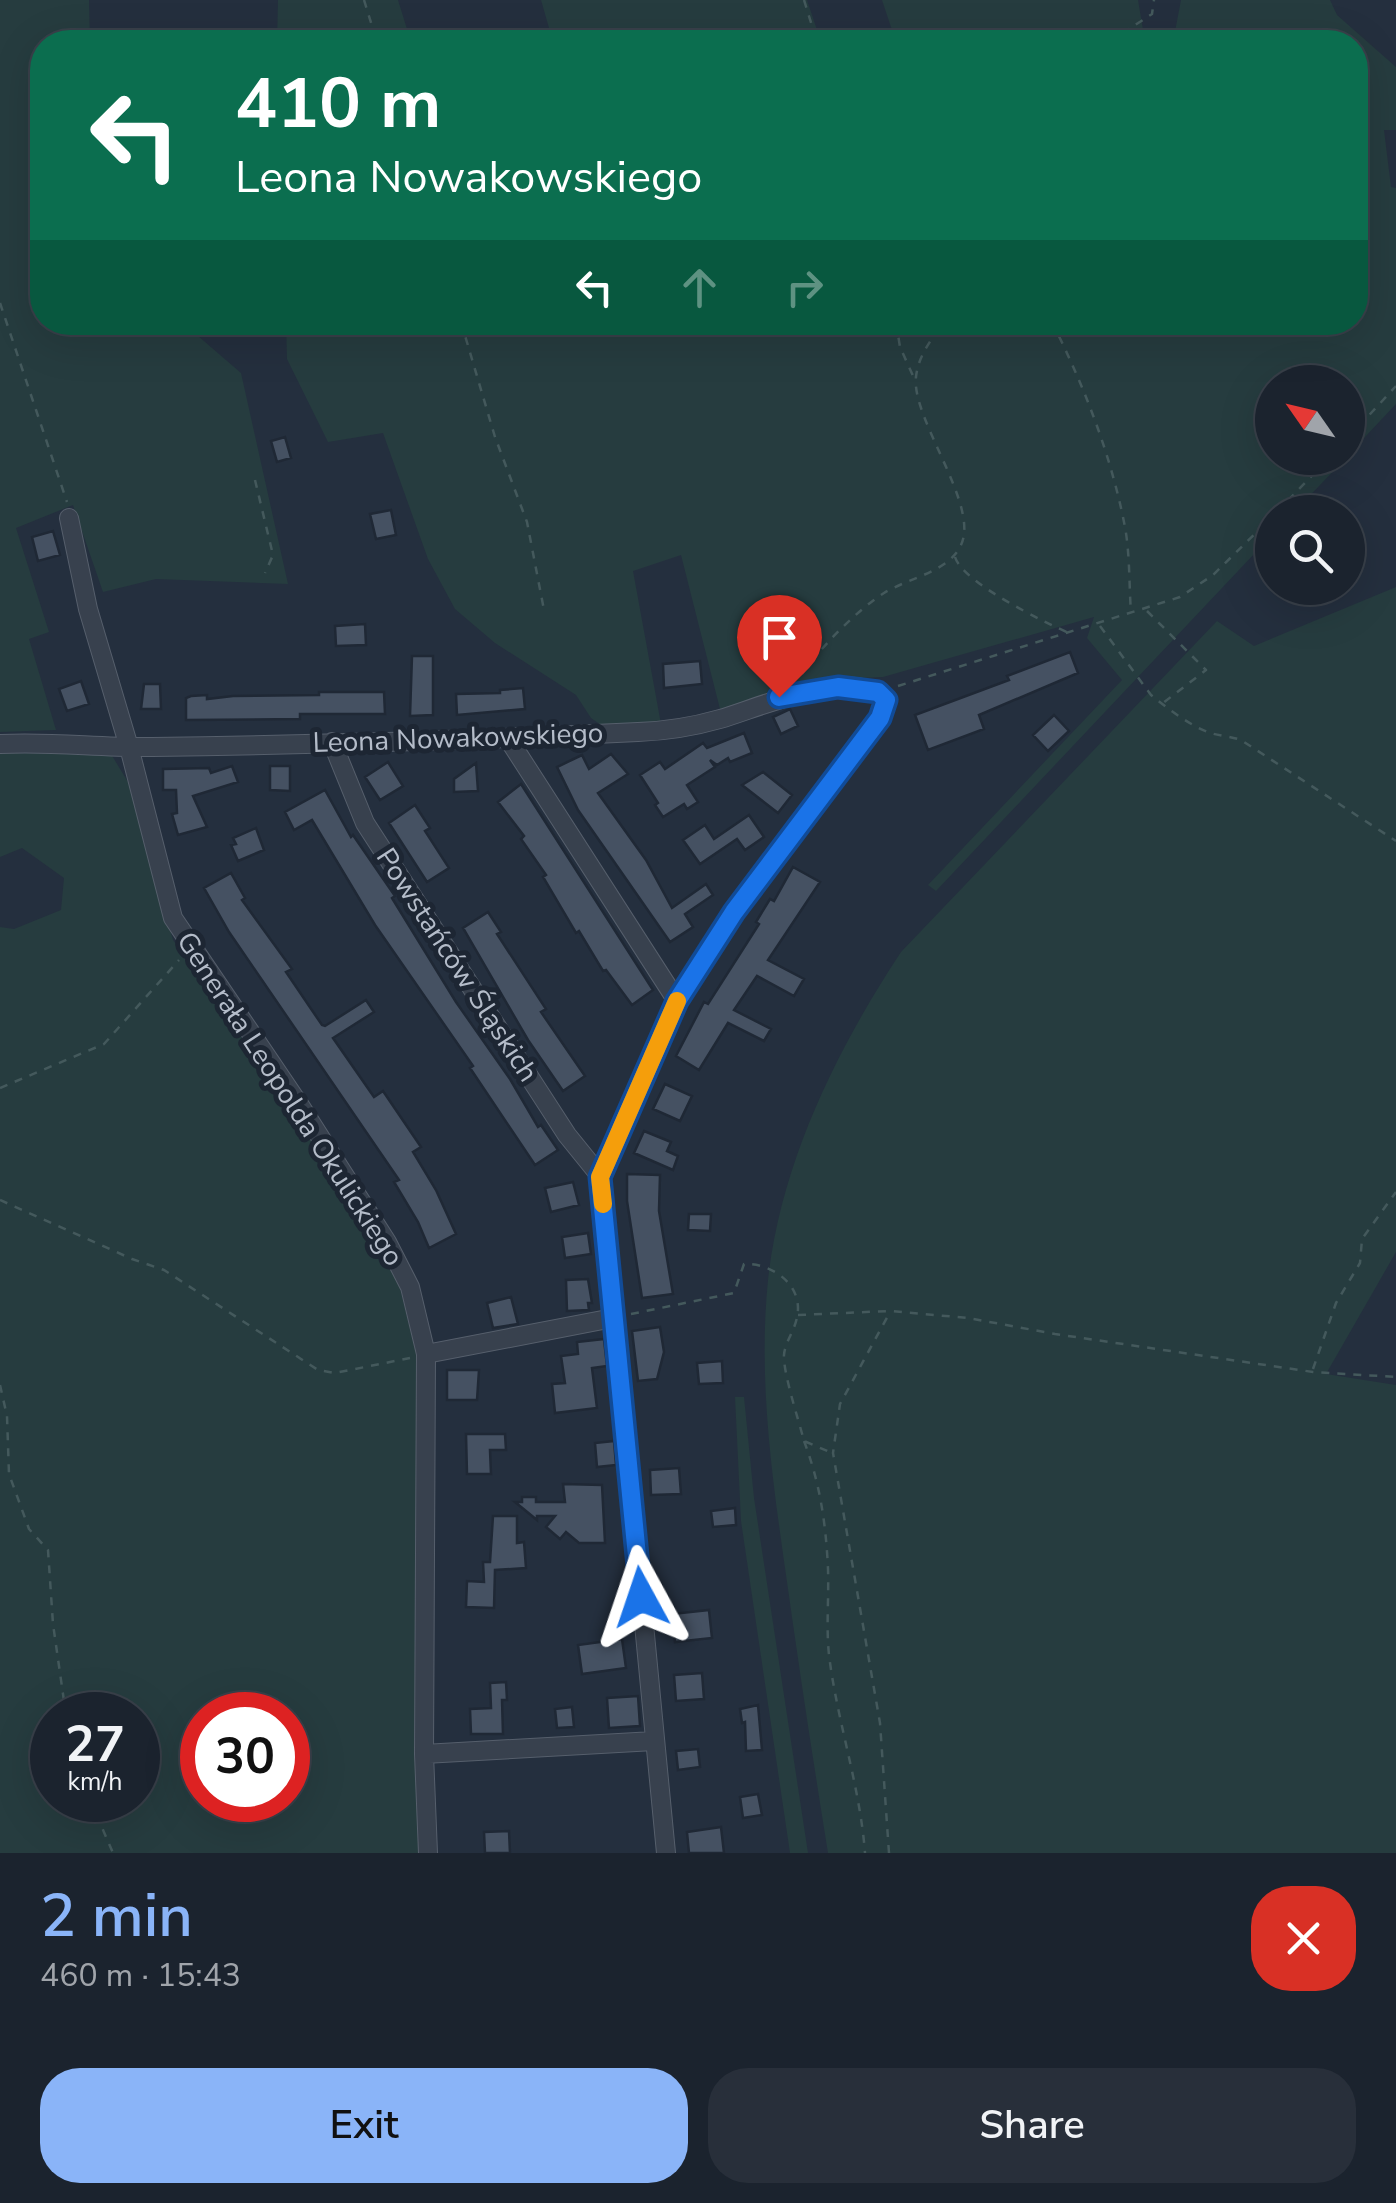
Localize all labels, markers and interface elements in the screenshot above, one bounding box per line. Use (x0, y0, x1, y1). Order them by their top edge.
text: 410 m (235, 56, 441, 152)
icon: left (70, 70, 200, 200)
text: Leona Nowakowskiego (235, 147, 702, 208)
icon: left (567, 260, 622, 315)
icon: ahead (672, 260, 727, 315)
icon: right (777, 260, 832, 315)
north arrow (1255, 365, 1365, 475)
map controls (1255, 365, 1365, 605)
button: search (1255, 495, 1365, 605)
pin (737, 595, 822, 698)
icon: arrive (752, 610, 807, 665)
street label: Leona Nowakowskiego (312, 714, 604, 762)
street label: Powstańców Śląskich (367, 841, 547, 1089)
street label: Generała Leopolda Okulickiego (168, 925, 412, 1273)
position arrow (589, 1545, 693, 1649)
speed limit sign: 30 (180, 1692, 310, 1822)
text: 27 (65, 1710, 125, 1779)
text: km/h (67, 1765, 123, 1799)
text: 2 min (40, 1875, 193, 1957)
button: close (1251, 1886, 1356, 1991)
text: 460 m · 15:43 (40, 1954, 241, 1997)
button: Exit (40, 2068, 688, 2183)
button: Share (708, 2068, 1356, 2183)

